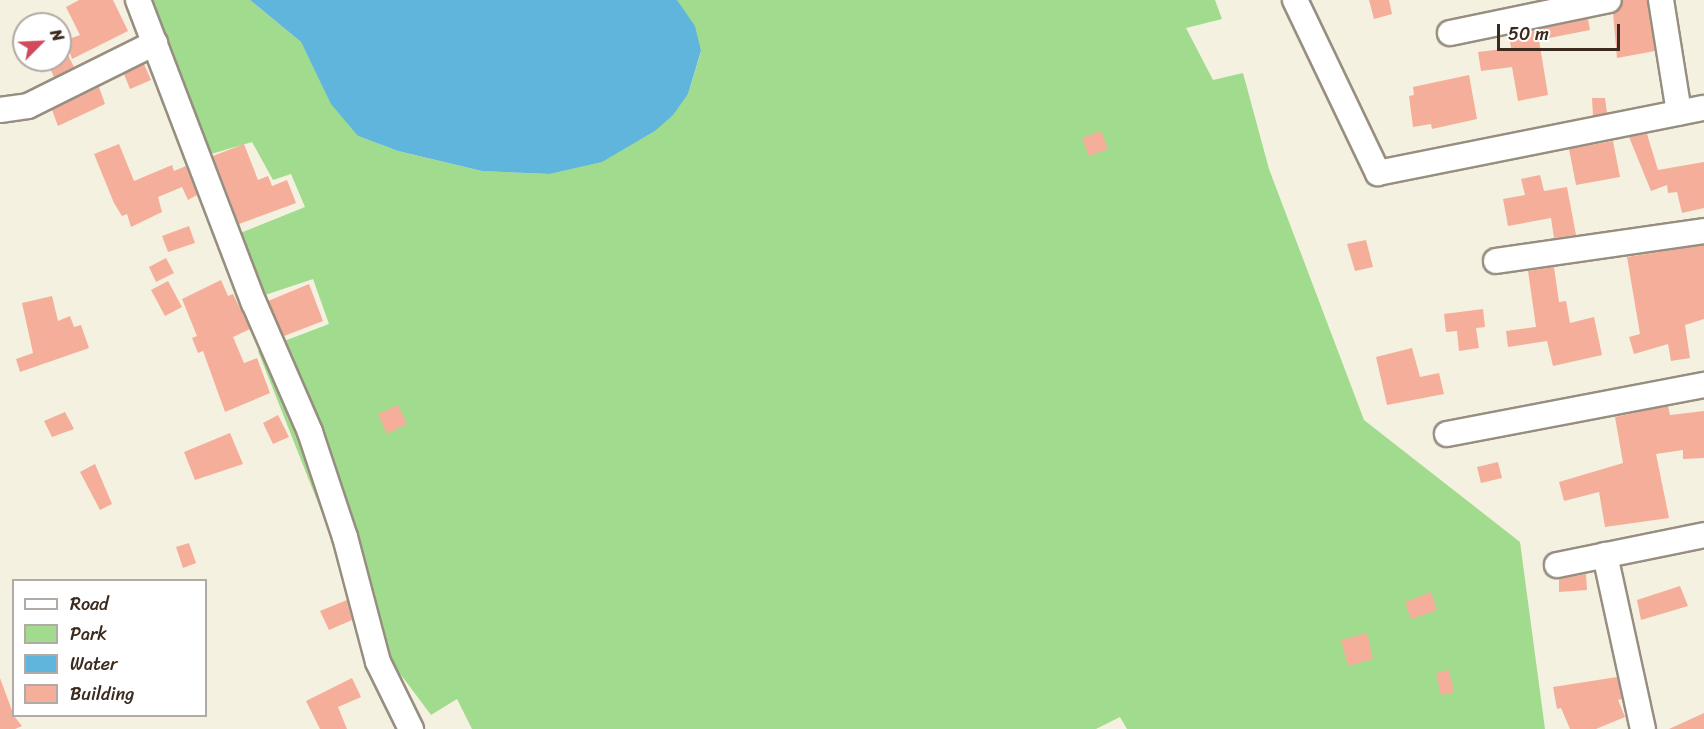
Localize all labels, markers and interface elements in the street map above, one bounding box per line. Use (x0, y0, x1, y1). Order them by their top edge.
north arrow (12, 12, 72, 72)
scale bar (1500, 12, 1623, 50)
text: 50 m (1508, 18, 1549, 50)
text: N (42, 24, 73, 46)
legend (12, 579, 207, 717)
text: Road (70, 588, 109, 620)
text: Park (70, 618, 107, 650)
text: Water (70, 648, 117, 680)
text: Building (70, 678, 134, 710)

